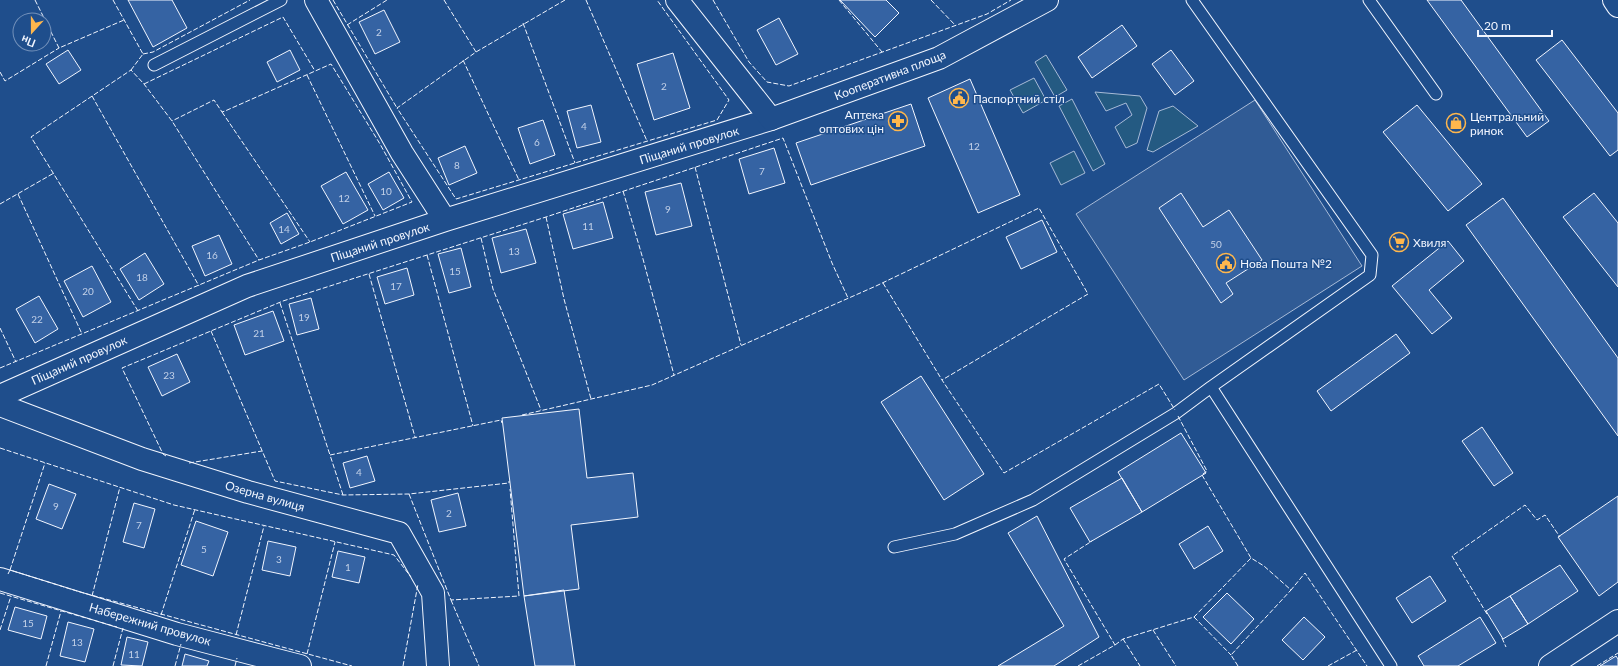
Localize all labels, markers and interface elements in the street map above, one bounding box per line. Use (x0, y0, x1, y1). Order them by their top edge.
north arrow (12, 12, 52, 52)
scale bar (1478, 12, 1552, 38)
text: 20 m (1484, 18, 1511, 33)
house number: 2 (376, 26, 382, 38)
text: Пн (19, 33, 37, 50)
street label: Кооперативна площа (832, 47, 948, 103)
house number: 2 (661, 80, 667, 92)
public building icon: Паспортний стіл (948, 87, 970, 109)
place label: Паспортний стіл (973, 91, 1065, 106)
place label: Аптека оптових цін (819, 107, 884, 136)
place label: Центральний ринок (1470, 109, 1544, 138)
pharmacy icon: Аптека оптових цін (887, 110, 909, 132)
shop icon: Центральний ринок (1445, 112, 1467, 134)
house number: 4 (581, 120, 587, 132)
street label: Піщаний провулок (637, 122, 741, 167)
house number: 6 (534, 136, 540, 148)
house number: 12 (968, 140, 980, 152)
house number: 8 (454, 159, 460, 171)
house number: 7 (759, 165, 765, 177)
house number: 10 (380, 185, 392, 197)
house number: 12 (338, 192, 350, 204)
house number: 9 (665, 203, 671, 215)
street label: Піщаний провулок (329, 219, 432, 265)
house number: 11 (582, 220, 594, 232)
house number: 14 (278, 223, 290, 235)
supermarket icon: Хвиля (1388, 231, 1410, 253)
place label: Хвиля (1413, 235, 1447, 250)
house number: 50 (1210, 238, 1222, 250)
house number: 13 (508, 245, 520, 257)
house number: 16 (206, 249, 218, 261)
public building icon: Нова Пошта №2 (1215, 252, 1237, 274)
place label: Нова Пошта №2 (1240, 256, 1332, 271)
house number: 15 (449, 265, 461, 277)
house number: 18 (136, 271, 148, 283)
house number: 17 (390, 280, 402, 292)
house number: 20 (82, 285, 94, 297)
house number: 19 (298, 311, 310, 323)
house number: 22 (31, 313, 43, 325)
house number: 21 (253, 327, 265, 339)
street label: Піщаний провулок (29, 332, 130, 388)
house number: 23 (163, 369, 175, 381)
house number: 4 (356, 466, 362, 478)
street label: Озерна вулиця (223, 477, 307, 515)
house number: 9 (53, 500, 59, 512)
house number: 2 (446, 507, 452, 519)
house number: 7 (136, 519, 142, 531)
house number: 5 (201, 543, 207, 555)
house number: 3 (276, 553, 282, 565)
house number: 1 (345, 561, 351, 573)
street label: Набережний провулок (87, 599, 213, 649)
house number: 15 (22, 617, 34, 629)
house number: 13 (71, 636, 83, 648)
house number: 11 (128, 648, 140, 660)

